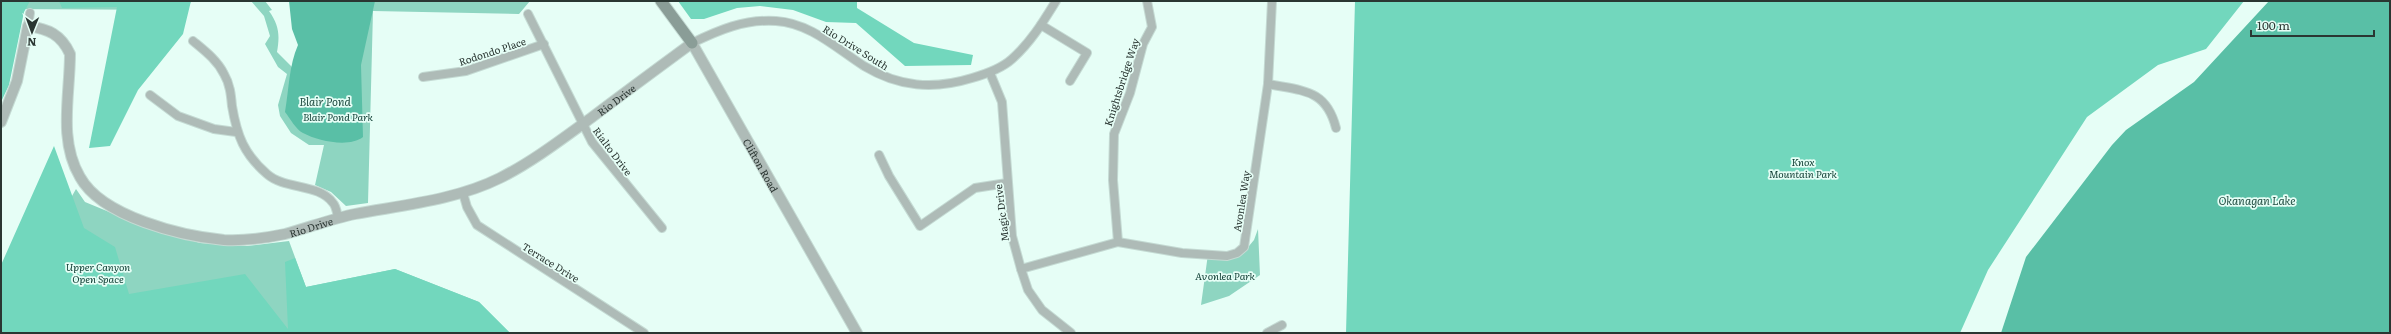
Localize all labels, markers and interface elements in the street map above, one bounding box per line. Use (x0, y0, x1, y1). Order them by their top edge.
north arrow (12, 12, 52, 52)
scale bar (2251, 12, 2374, 38)
text: 100 m (2257, 16, 2290, 34)
street label: Rio Drive South (820, 21, 892, 73)
street label: Rodondo Place (456, 33, 528, 69)
text: N (27, 35, 37, 51)
street label: Knightsbridge Way (1100, 36, 1142, 128)
street label: Rio Drive (593, 80, 638, 119)
water label: Blair Pond (299, 93, 352, 109)
park label: Blair Pond Park (303, 109, 374, 124)
street label: Rialto Drive (590, 124, 636, 178)
street label: Clifton Road (740, 135, 783, 195)
park label: Knox Mountain Park (1769, 154, 1837, 181)
street label: Avonlea Way (1229, 169, 1253, 233)
street label: Magic Drive (990, 184, 1012, 242)
water label: Okanagan Lake (2218, 192, 2296, 208)
street label: Rio Drive (287, 213, 334, 240)
street label: Terrace Drive (519, 238, 583, 286)
park label: Upper Canyon Open Space (66, 259, 130, 286)
park label: Avonlea Park (1195, 268, 1256, 283)

